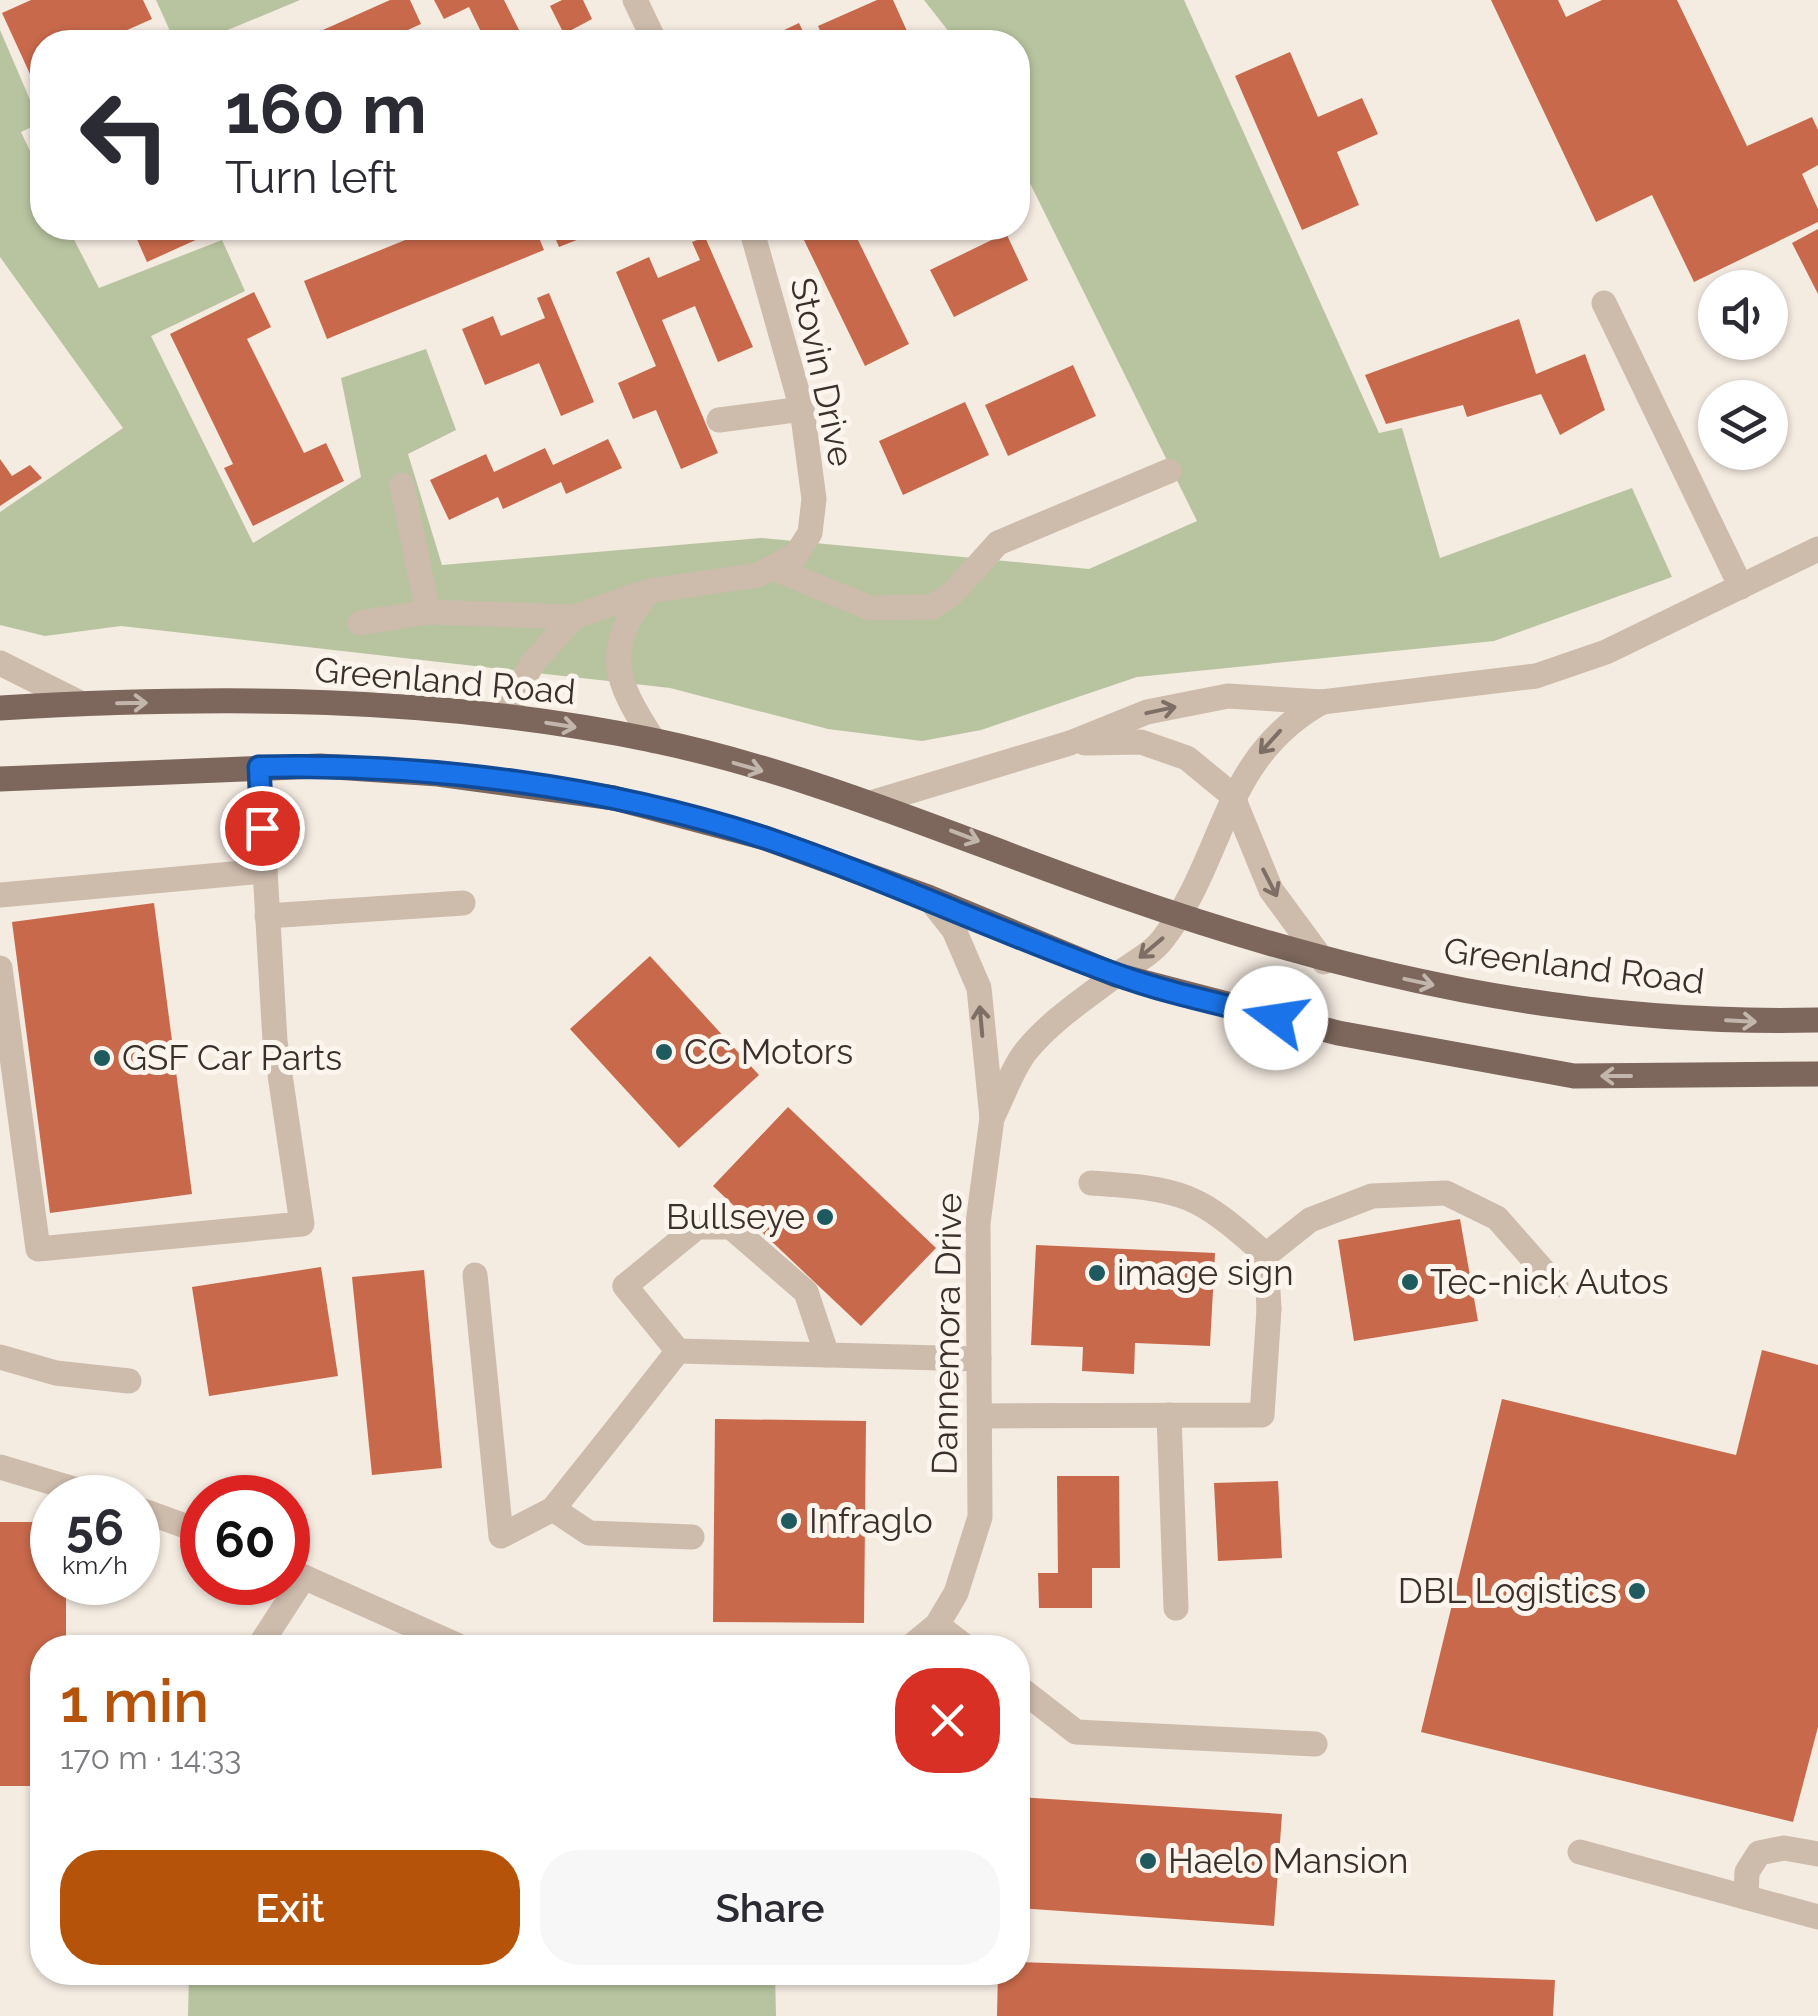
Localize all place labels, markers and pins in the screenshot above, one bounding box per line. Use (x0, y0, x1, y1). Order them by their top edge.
pin (220, 786, 305, 871)
place label: CC Motors (684, 1031, 853, 1072)
place label: GSF Car Parts (122, 1037, 342, 1078)
marker: CC Motors (653, 1041, 675, 1063)
marker: GSF Car Parts (91, 1047, 113, 1069)
place label: Bullseye (666, 1196, 805, 1237)
marker: Bullseye (814, 1206, 836, 1228)
place label: image sign (1117, 1252, 1294, 1293)
place label: Tec-nick Autos (1430, 1261, 1669, 1302)
marker: image sign (1086, 1262, 1108, 1284)
marker: Tec-nick Autos (1399, 1271, 1421, 1293)
place label: Infraglo (809, 1500, 933, 1541)
marker: Infraglo (778, 1510, 800, 1532)
place label: DBL Logistics (1398, 1570, 1617, 1611)
marker: DBL Logistics (1626, 1580, 1648, 1602)
place label: Haelo Mansion (1168, 1840, 1408, 1881)
marker: Haelo Mansion (1137, 1850, 1159, 1872)

